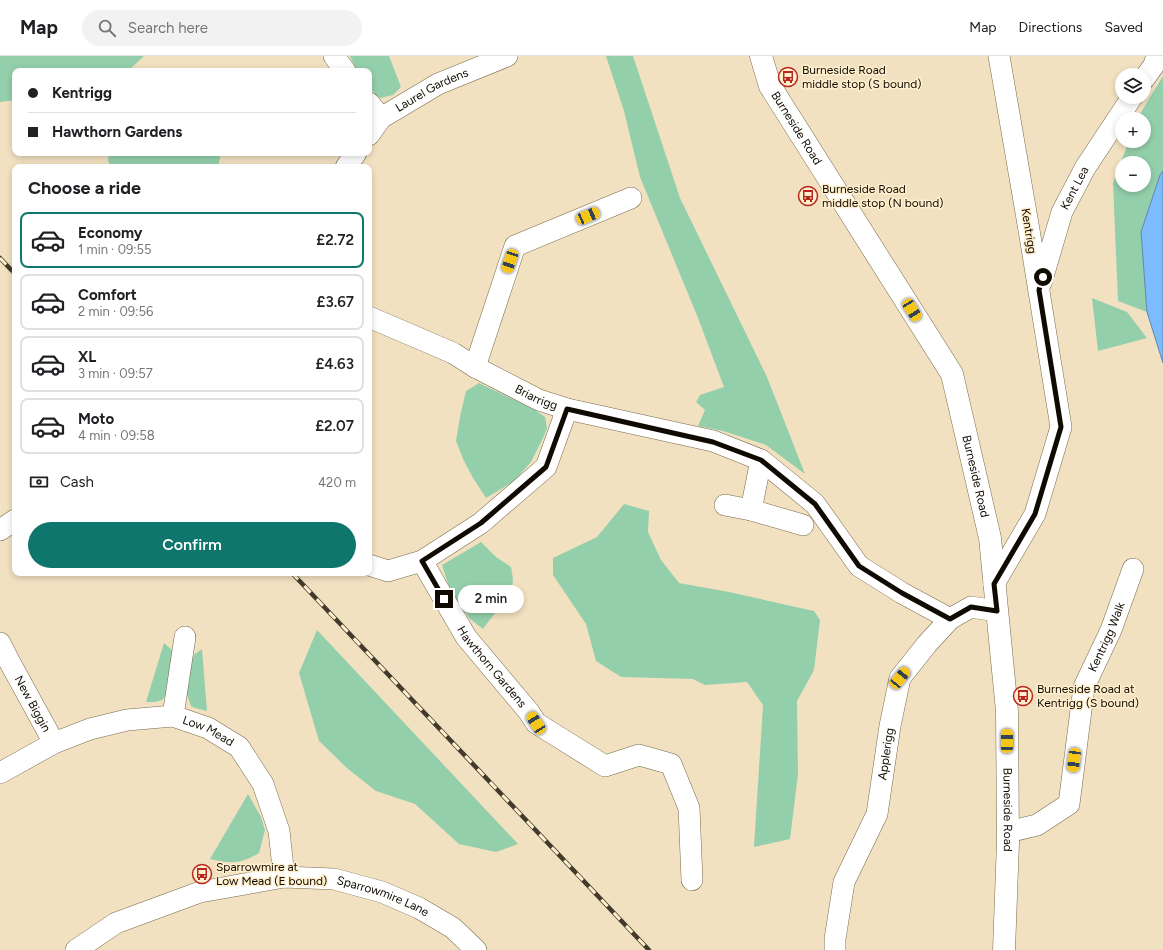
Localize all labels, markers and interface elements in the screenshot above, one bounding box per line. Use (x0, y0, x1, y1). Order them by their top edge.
search box (82, 10, 362, 46)
text: Map (20, 16, 58, 39)
icon: search (96, 17, 118, 39)
text: Search here (128, 19, 208, 37)
text: Map (969, 19, 997, 36)
text: Directions (1019, 19, 1082, 36)
text: Saved (1104, 19, 1143, 36)
place label: Burneside Road middle stop (S bound) (802, 63, 922, 91)
street label: Laurel Gardens (393, 65, 471, 115)
bus stop icon: Burneside Road middle stop (S bound) (777, 66, 799, 88)
map controls (1115, 68, 1151, 192)
button: layers (1115, 68, 1151, 104)
text: Kentrigg (52, 84, 112, 102)
street label: Burneside Road (768, 89, 825, 167)
button: + (1115, 112, 1151, 148)
text: Hawthorn Gardens (52, 123, 182, 141)
button: − (1115, 156, 1151, 192)
street label: Kent Lea (1057, 164, 1092, 212)
text: Choose a ride (28, 177, 141, 199)
place label: Burneside Road middle stop (N bound) (822, 182, 943, 210)
bus stop icon: Burneside Road middle stop (N bound) (797, 185, 819, 207)
car (575, 206, 601, 226)
street label: Kentrigg (1018, 207, 1040, 255)
icon: car (30, 222, 66, 258)
text: Economy (78, 224, 143, 242)
text: £2.72 (316, 231, 354, 249)
text: 1 min · 09:55 (78, 242, 152, 257)
car (500, 248, 520, 274)
route start (1034, 268, 1052, 286)
icon: car (30, 284, 66, 320)
text: Comfort (78, 286, 137, 304)
text: £3.67 (317, 293, 354, 311)
car (901, 297, 923, 323)
text: 2 min · 09:56 (78, 304, 153, 319)
icon: car (30, 346, 66, 382)
text: XL (78, 348, 96, 366)
text: £4.63 (315, 355, 354, 373)
text: 3 min · 09:57 (78, 366, 153, 381)
street label: Briarrigg (513, 382, 559, 413)
icon: car (30, 408, 66, 444)
text: Moto (78, 410, 114, 428)
text: £2.07 (315, 417, 354, 435)
text: 4 min · 09:58 (78, 428, 155, 443)
street label: Burneside Road (959, 434, 992, 519)
icon: cash (28, 471, 50, 493)
text: Cash (60, 473, 94, 491)
text: 420 m (318, 475, 356, 490)
button: Confirm (28, 522, 356, 568)
callout: 2 min (458, 585, 524, 613)
route end (435, 590, 453, 608)
text: 2 min (475, 591, 507, 606)
street label: Kentrigg Walk (1085, 600, 1128, 674)
street label: Hawthorn Gardens (454, 623, 530, 711)
car (888, 665, 912, 691)
street label: New Biggin (12, 673, 54, 735)
place label: Burneside Road at Kentrigg (S bound) (1037, 682, 1139, 710)
bus stop icon: Burneside Road at Kentrigg (S bound) (1012, 685, 1034, 707)
car (524, 710, 548, 736)
street label: Low Mead (181, 713, 236, 749)
street label: Applerigg (875, 727, 897, 781)
car (1001, 729, 1013, 753)
car (1067, 747, 1081, 773)
street label: Burneside Road (1000, 768, 1015, 852)
place label: Sparrowmire at Low Mead (E bound) (216, 860, 327, 888)
bus stop icon: Sparrowmire at Low Mead (E bound) (191, 863, 213, 885)
street label: Sparrowmire Lane (335, 873, 432, 920)

